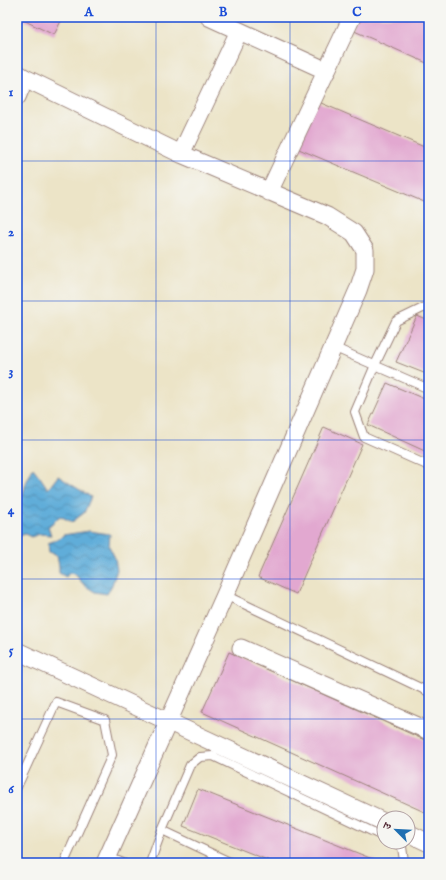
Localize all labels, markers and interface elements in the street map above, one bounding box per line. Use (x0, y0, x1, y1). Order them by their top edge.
text: A (84, 4, 95, 21)
text: B (219, 4, 228, 21)
text: C (352, 4, 362, 21)
text: 1 (9, 84, 14, 101)
text: 2 (8, 224, 14, 241)
text: 3 (9, 363, 14, 380)
text: 4 (8, 502, 15, 519)
text: 5 (9, 642, 14, 659)
text: 6 (8, 781, 14, 798)
north arrow (376, 810, 416, 850)
text: उ (380, 820, 396, 833)

